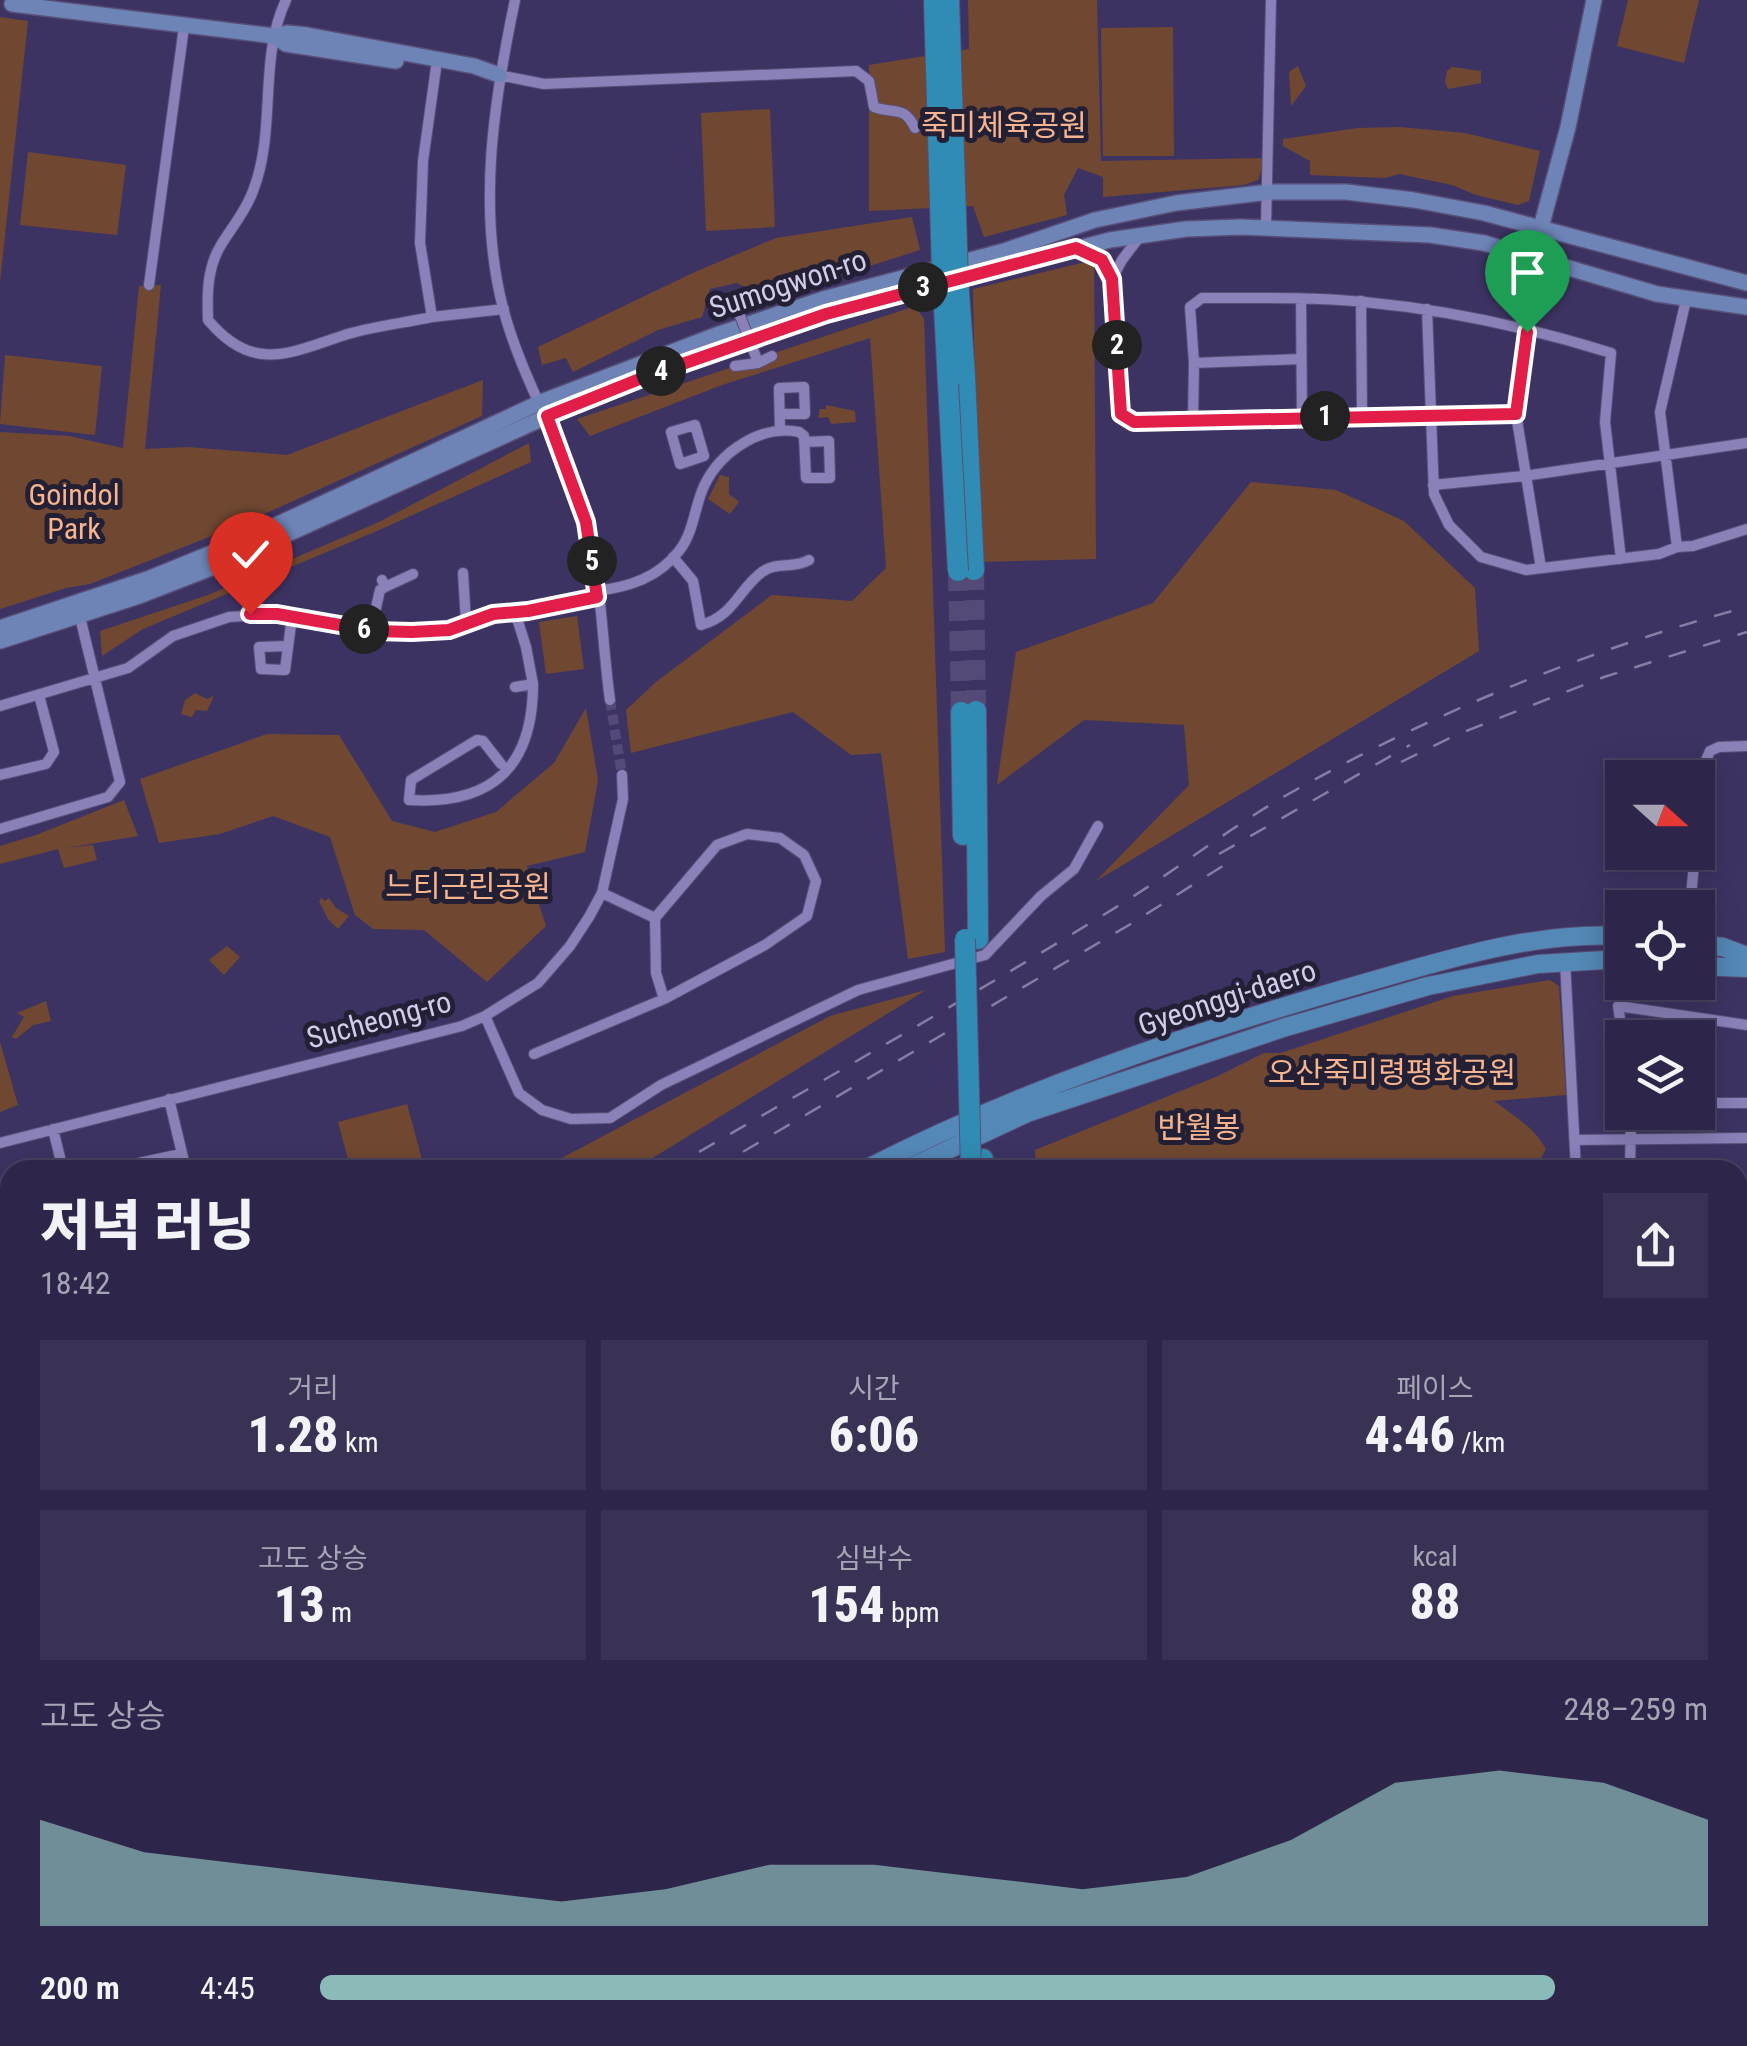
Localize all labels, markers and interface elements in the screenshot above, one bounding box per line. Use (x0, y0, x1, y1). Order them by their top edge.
park label: 죽미체육공원 (921, 108, 1087, 143)
pin (1485, 230, 1570, 333)
street label: Sumogwon-ro (705, 242, 871, 325)
icon: arrive (1500, 245, 1555, 300)
pin: 3 (898, 262, 948, 312)
text: 3 (916, 270, 930, 303)
pin: 2 (1092, 320, 1142, 370)
text: 2 (1110, 328, 1124, 361)
pin: 4 (636, 346, 686, 396)
text: 4 (654, 354, 668, 387)
pin: 1 (1300, 391, 1350, 441)
text: 1 (1318, 399, 1332, 432)
park label: Goindol Park (28, 477, 120, 546)
pin (208, 512, 293, 615)
icon: check (223, 527, 278, 582)
pin: 5 (567, 536, 617, 586)
text: 5 (585, 544, 599, 577)
pin: 6 (339, 604, 389, 654)
text: 6 (357, 612, 371, 645)
north arrow (1605, 760, 1715, 870)
map controls (1605, 760, 1715, 1130)
park label: 느티근린공원 (385, 869, 551, 904)
button: locate (1605, 890, 1715, 1000)
street label: Gyeonggi-daero (1134, 952, 1320, 1043)
street label: Sucheong-ro (303, 983, 455, 1056)
button: layers (1605, 1020, 1715, 1130)
park label: 오산죽미령평화공원 (1268, 1055, 1516, 1090)
park label: 반월봉 (1158, 1110, 1240, 1145)
button: share (1603, 1193, 1708, 1298)
text: 저녁 러닝 (40, 1194, 255, 1258)
text: 18:42 (40, 1264, 111, 1302)
text: 거리 (287, 1372, 339, 1405)
text: 시간 (848, 1372, 900, 1405)
text: 페이스 (1396, 1372, 1474, 1405)
text: 1.28 (247, 1406, 338, 1464)
text: 6:06 (829, 1406, 919, 1464)
text: 4:46 (1365, 1406, 1455, 1464)
text: km (338, 1426, 379, 1459)
text: /km (1455, 1426, 1505, 1459)
text: kcal (1412, 1540, 1458, 1573)
text: 고도 상승 (258, 1542, 368, 1575)
text: 심박수 (835, 1542, 913, 1575)
text: 88 (1410, 1573, 1460, 1631)
text: 13 (274, 1576, 325, 1634)
text: 154 (808, 1576, 885, 1634)
text: m (325, 1596, 352, 1629)
text: bpm (885, 1596, 940, 1629)
text: 248–259 m (1563, 1690, 1708, 1728)
text: 고도 상승 (40, 1697, 165, 1735)
text: 200 m (40, 1969, 120, 2007)
text: 4:45 (200, 1969, 255, 2007)

